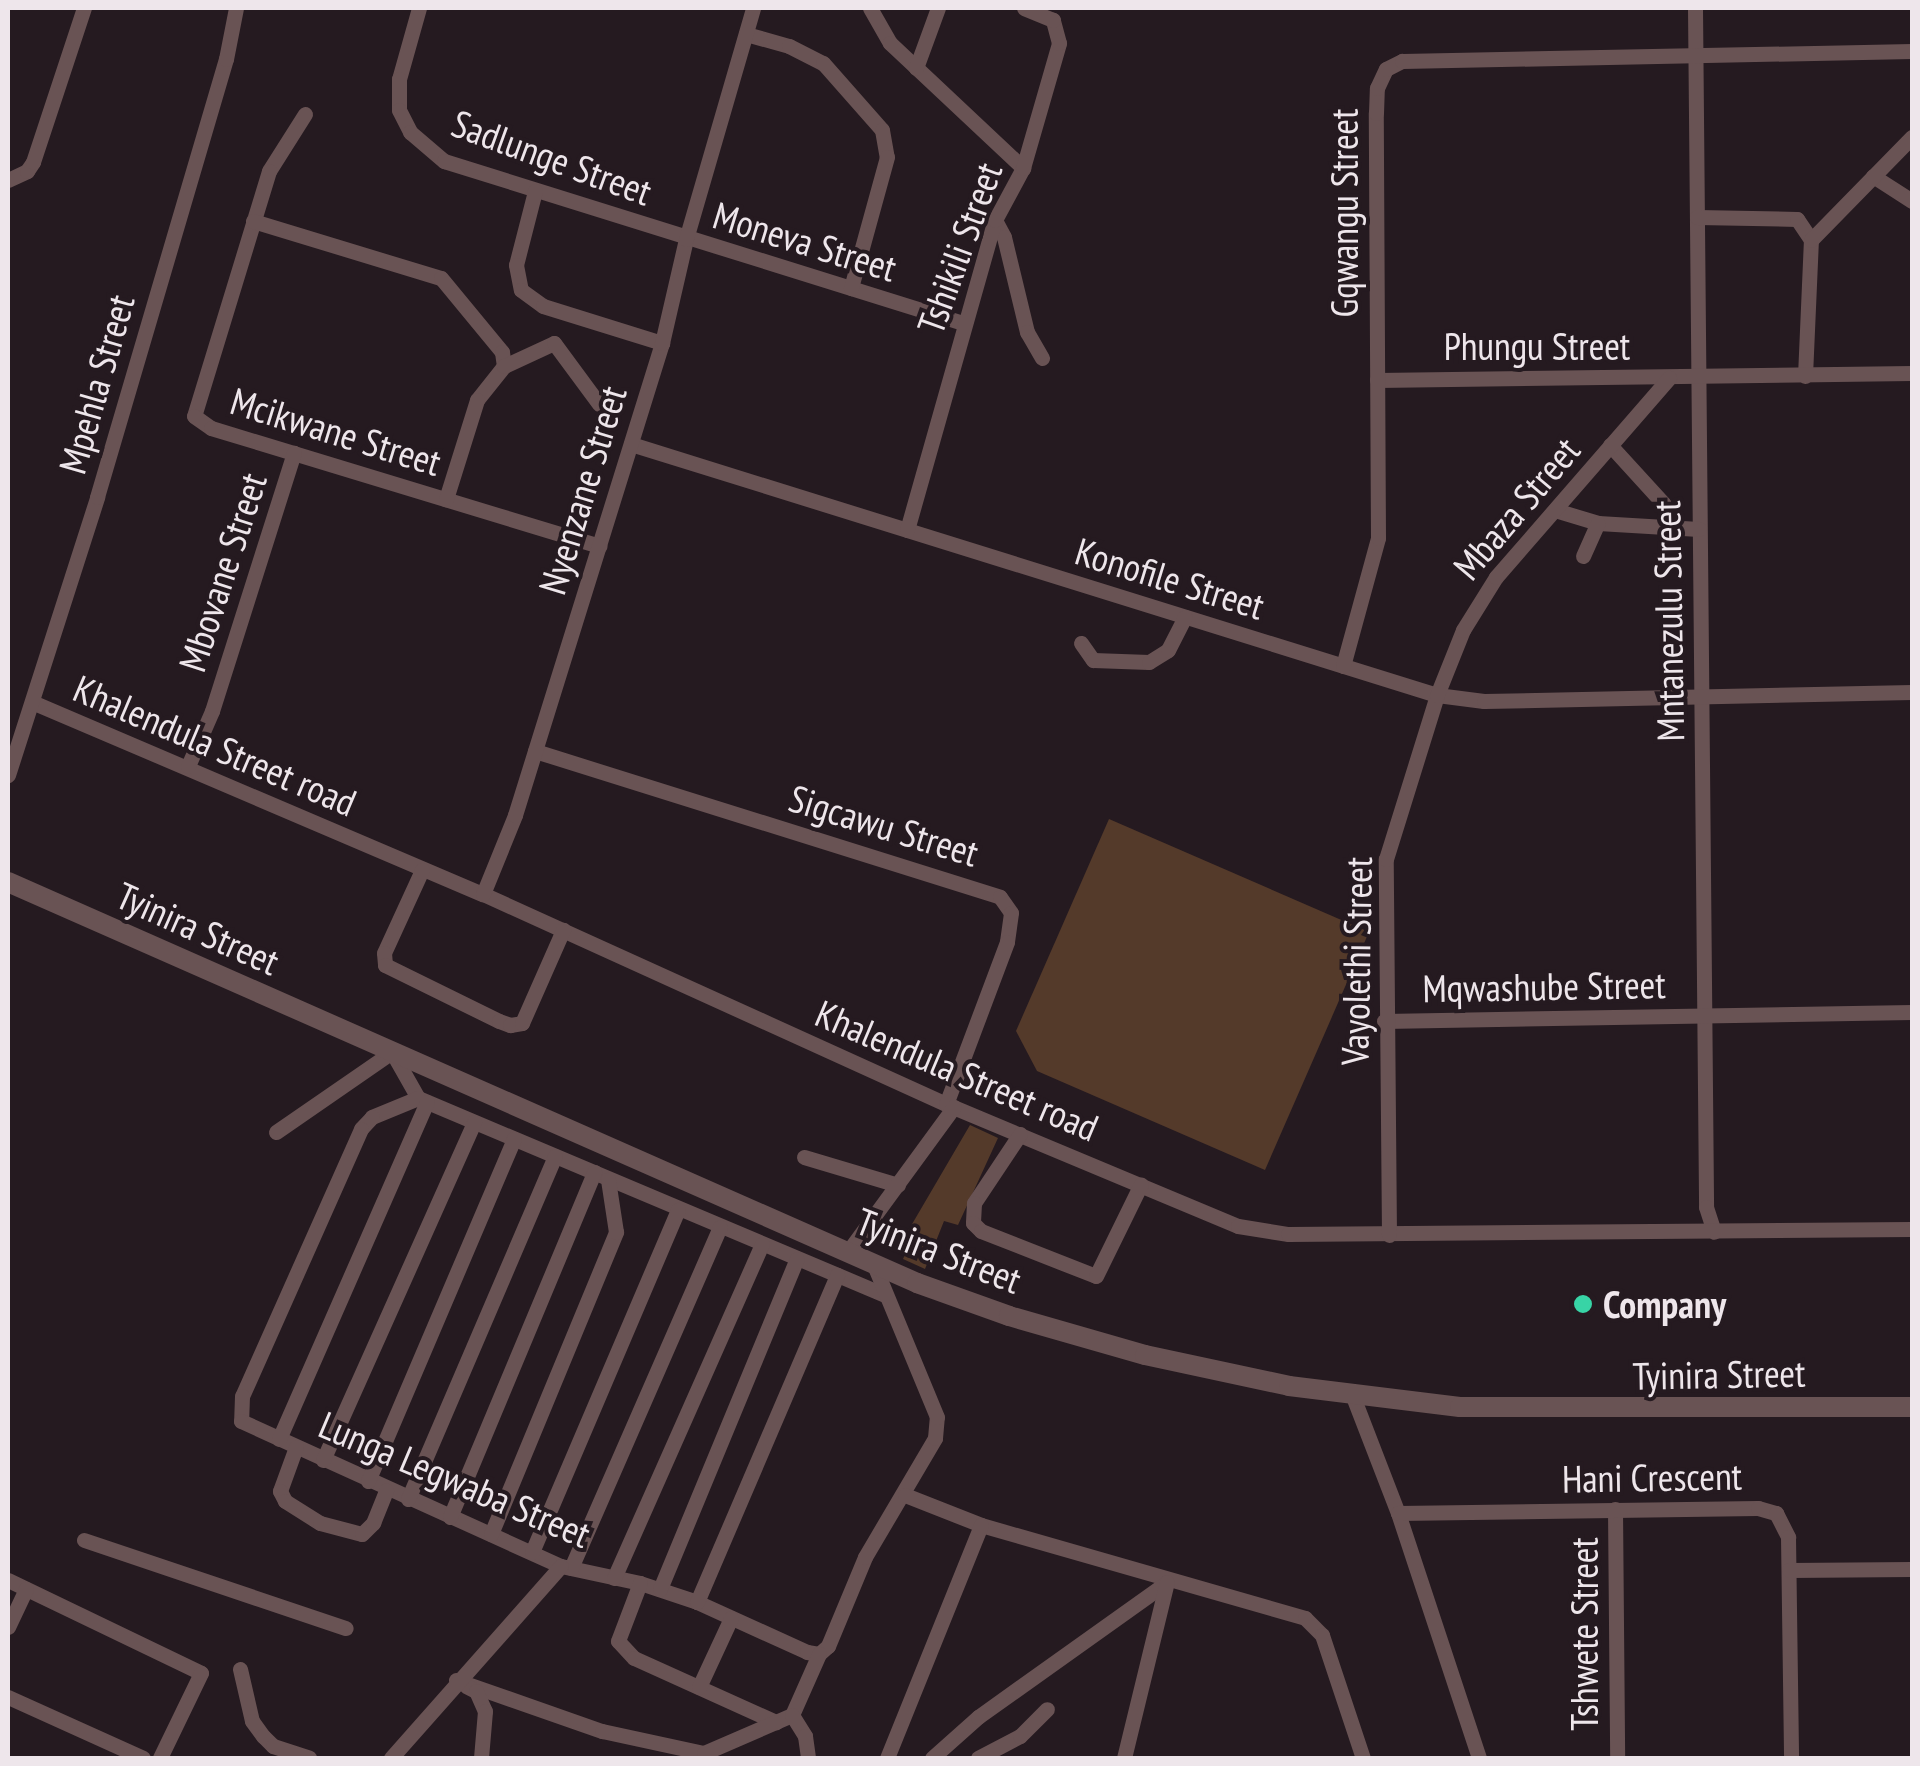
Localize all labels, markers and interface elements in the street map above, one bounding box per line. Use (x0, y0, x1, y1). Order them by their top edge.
street label: Sadlunge Street (446, 100, 658, 214)
street label: Gqwangu Street (1321, 108, 1367, 318)
street label: Tshikili Street (907, 156, 1011, 340)
street label: Moneva Street (708, 192, 902, 290)
street label: Mpehla Street (49, 289, 143, 479)
street label: Phungu Street (1444, 323, 1630, 369)
street label: Mcikwane Street (225, 377, 447, 485)
street label: Nyenzane Street (529, 380, 635, 600)
street label: Mbaza Street (1443, 428, 1589, 588)
street label: Mbovane Street (169, 467, 275, 677)
street label: Mntanezulu Street (1643, 500, 1693, 742)
street label: Konofile Street (1070, 528, 1270, 628)
street label: Khalendula Street road (67, 665, 363, 825)
street label: Sigcawu Street (784, 775, 984, 875)
street label: Vayolethi Street (1331, 856, 1381, 1066)
street label: Tyinira Street (110, 872, 286, 984)
street label: Mqwashube Street (1422, 961, 1666, 1011)
street label: Khalendula Street road (809, 990, 1105, 1150)
street label: Tyinira Street (850, 1198, 1028, 1302)
place label: Company (1603, 1281, 1726, 1327)
marker: Company (1572, 1293, 1594, 1315)
street label: Tyinira Street (1632, 1350, 1806, 1398)
street label: Lunga Legwaba Street (313, 1401, 597, 1557)
street label: Hani Crescent (1562, 1453, 1742, 1501)
street label: Tshwete Street (1561, 1537, 1607, 1731)

